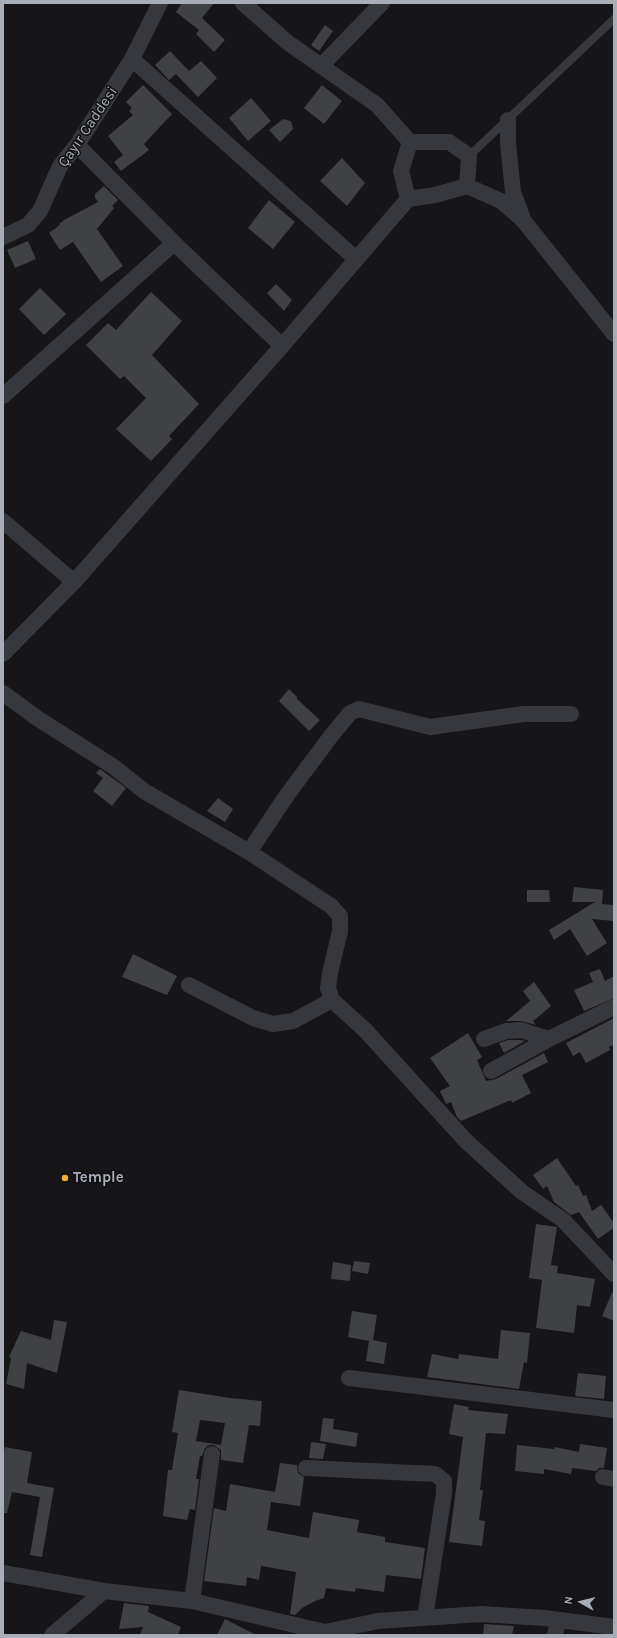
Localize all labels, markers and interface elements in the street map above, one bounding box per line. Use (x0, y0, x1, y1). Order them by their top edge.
street label: Çayır Caddesi (54, 83, 122, 171)
place label: Temple (73, 1169, 124, 1187)
marker: Temple (60, 1173, 70, 1183)
north arrow (561, 1582, 601, 1622)
text: N (562, 1595, 576, 1605)

